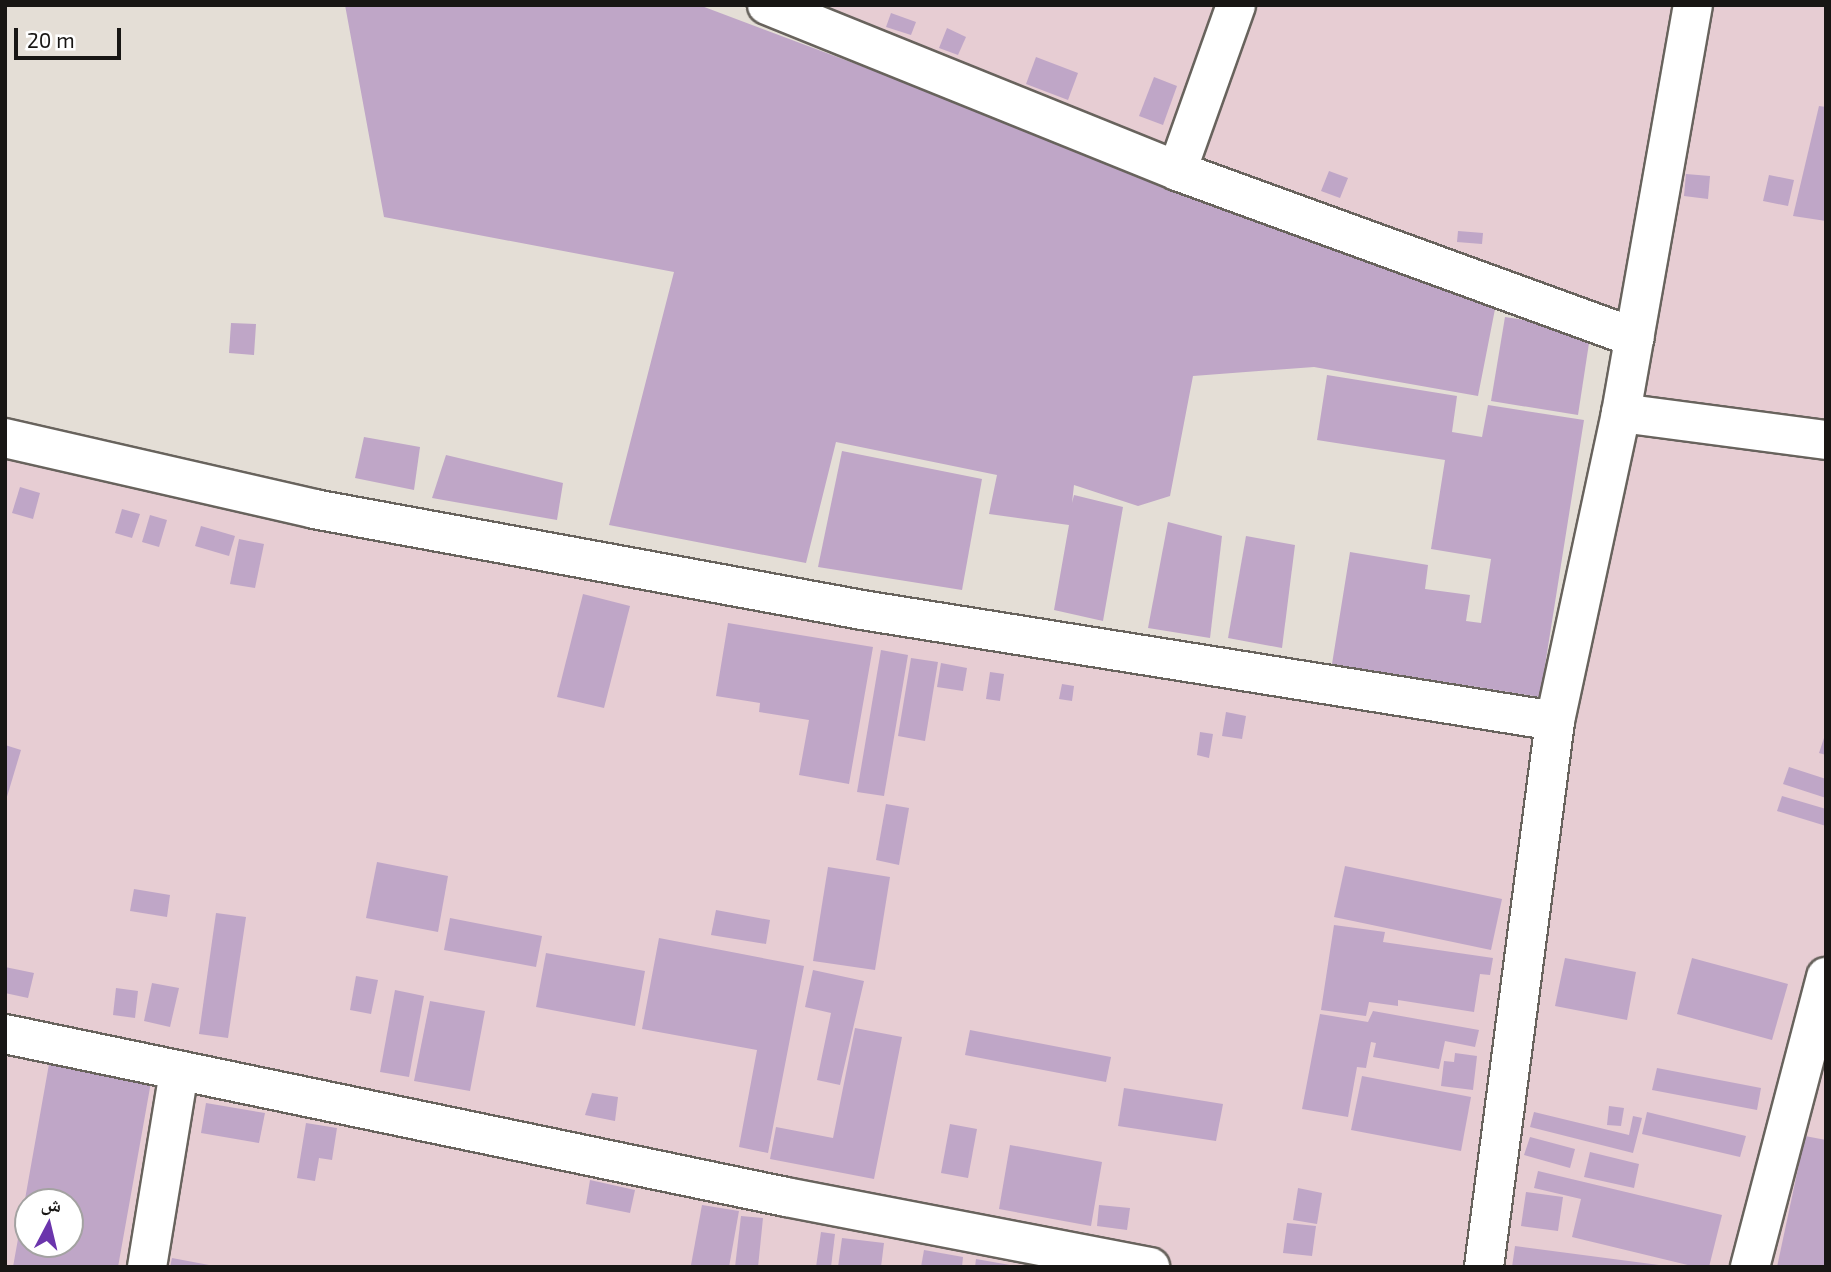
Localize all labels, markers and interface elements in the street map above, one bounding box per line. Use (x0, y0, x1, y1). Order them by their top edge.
scale bar (18, 14, 124, 58)
text: 20 m (27, 27, 75, 52)
north arrow (14, 1188, 84, 1258)
text: ش (40, 1191, 63, 1216)

